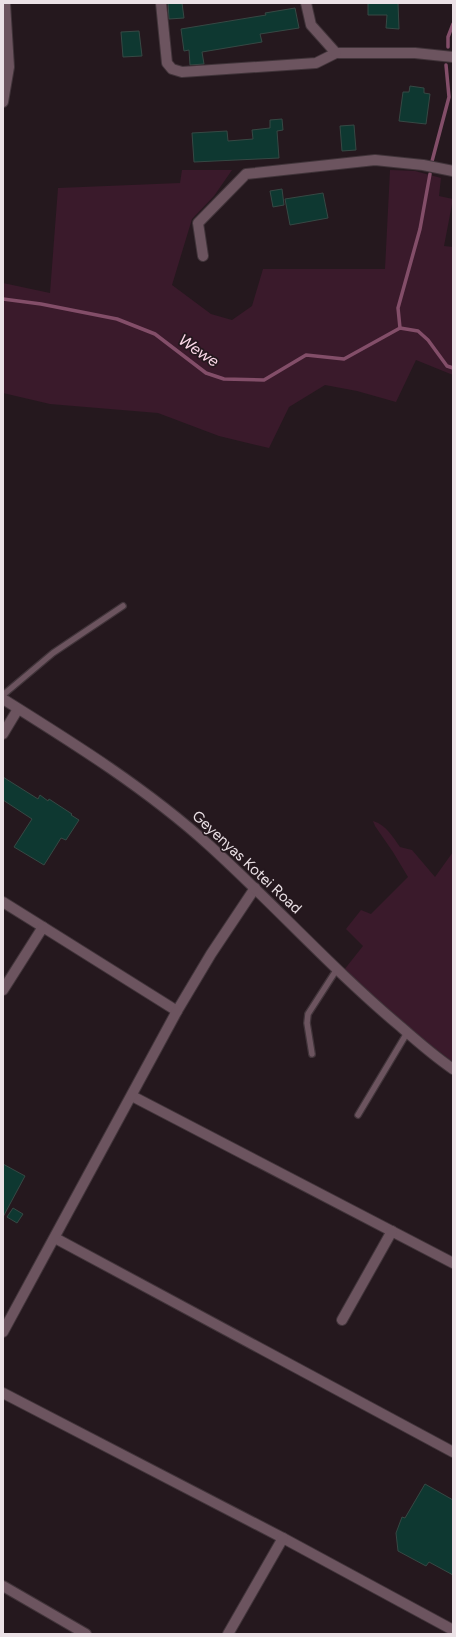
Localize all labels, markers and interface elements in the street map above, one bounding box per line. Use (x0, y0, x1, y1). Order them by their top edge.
water label: Wewe (175, 330, 223, 371)
street label: Geyenyas Kotei Road (189, 807, 305, 917)

